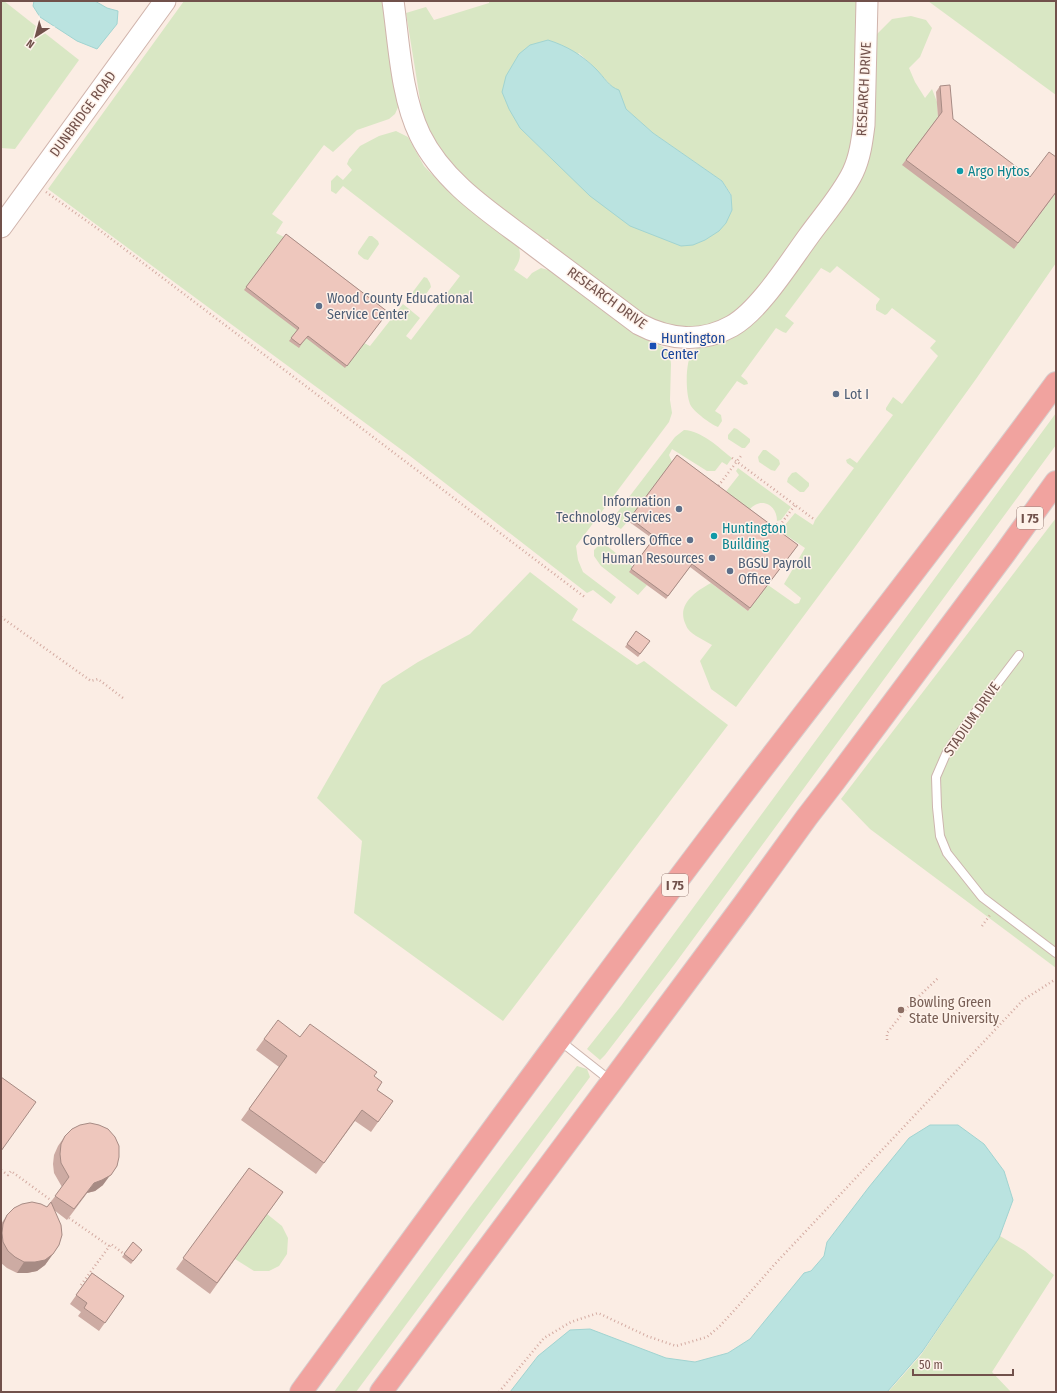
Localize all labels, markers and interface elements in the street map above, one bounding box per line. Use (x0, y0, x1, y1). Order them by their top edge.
north arrow (16, 16, 56, 56)
text: N (24, 36, 37, 51)
street label: RESEARCH DRIVE (853, 41, 875, 137)
street label: DUNBRIDGE ROAD (46, 68, 120, 160)
place label: Argo Hytos (968, 163, 1030, 180)
marker: Argo Hytos (955, 166, 965, 176)
street label: RESEARCH DRIVE (564, 263, 651, 333)
place label: Wood County Educational Service Center (327, 290, 473, 323)
marker: Wood County Educational Service Center (314, 301, 324, 311)
place label: Huntington Center (661, 330, 725, 363)
marker: Huntington Center (648, 341, 658, 351)
place label: Lot I (844, 386, 869, 403)
marker: Lot I (831, 389, 841, 399)
place label: Information Technology Services (556, 493, 671, 526)
marker: Information Technology Services (674, 504, 684, 514)
road number: I 75 (1017, 507, 1043, 529)
place label: Huntington Building (722, 520, 786, 553)
marker: Huntington Building (709, 531, 719, 541)
place label: Controllers Office (583, 532, 682, 549)
marker: Controllers Office (685, 535, 695, 545)
place label: Human Resources (602, 550, 704, 567)
marker: Human Resources (707, 553, 717, 563)
place label: BGSU Payroll Office (738, 555, 811, 588)
marker: BGSU Payroll Office (725, 566, 735, 576)
street label: STADIUM DRIVE (940, 678, 1004, 759)
road number: I 75 (662, 874, 688, 896)
place label: Bowling Green State University (909, 994, 1000, 1027)
marker: Bowling Green State University (896, 1005, 906, 1015)
scale bar (913, 1351, 1013, 1377)
text: 50 m (919, 1358, 943, 1372)

